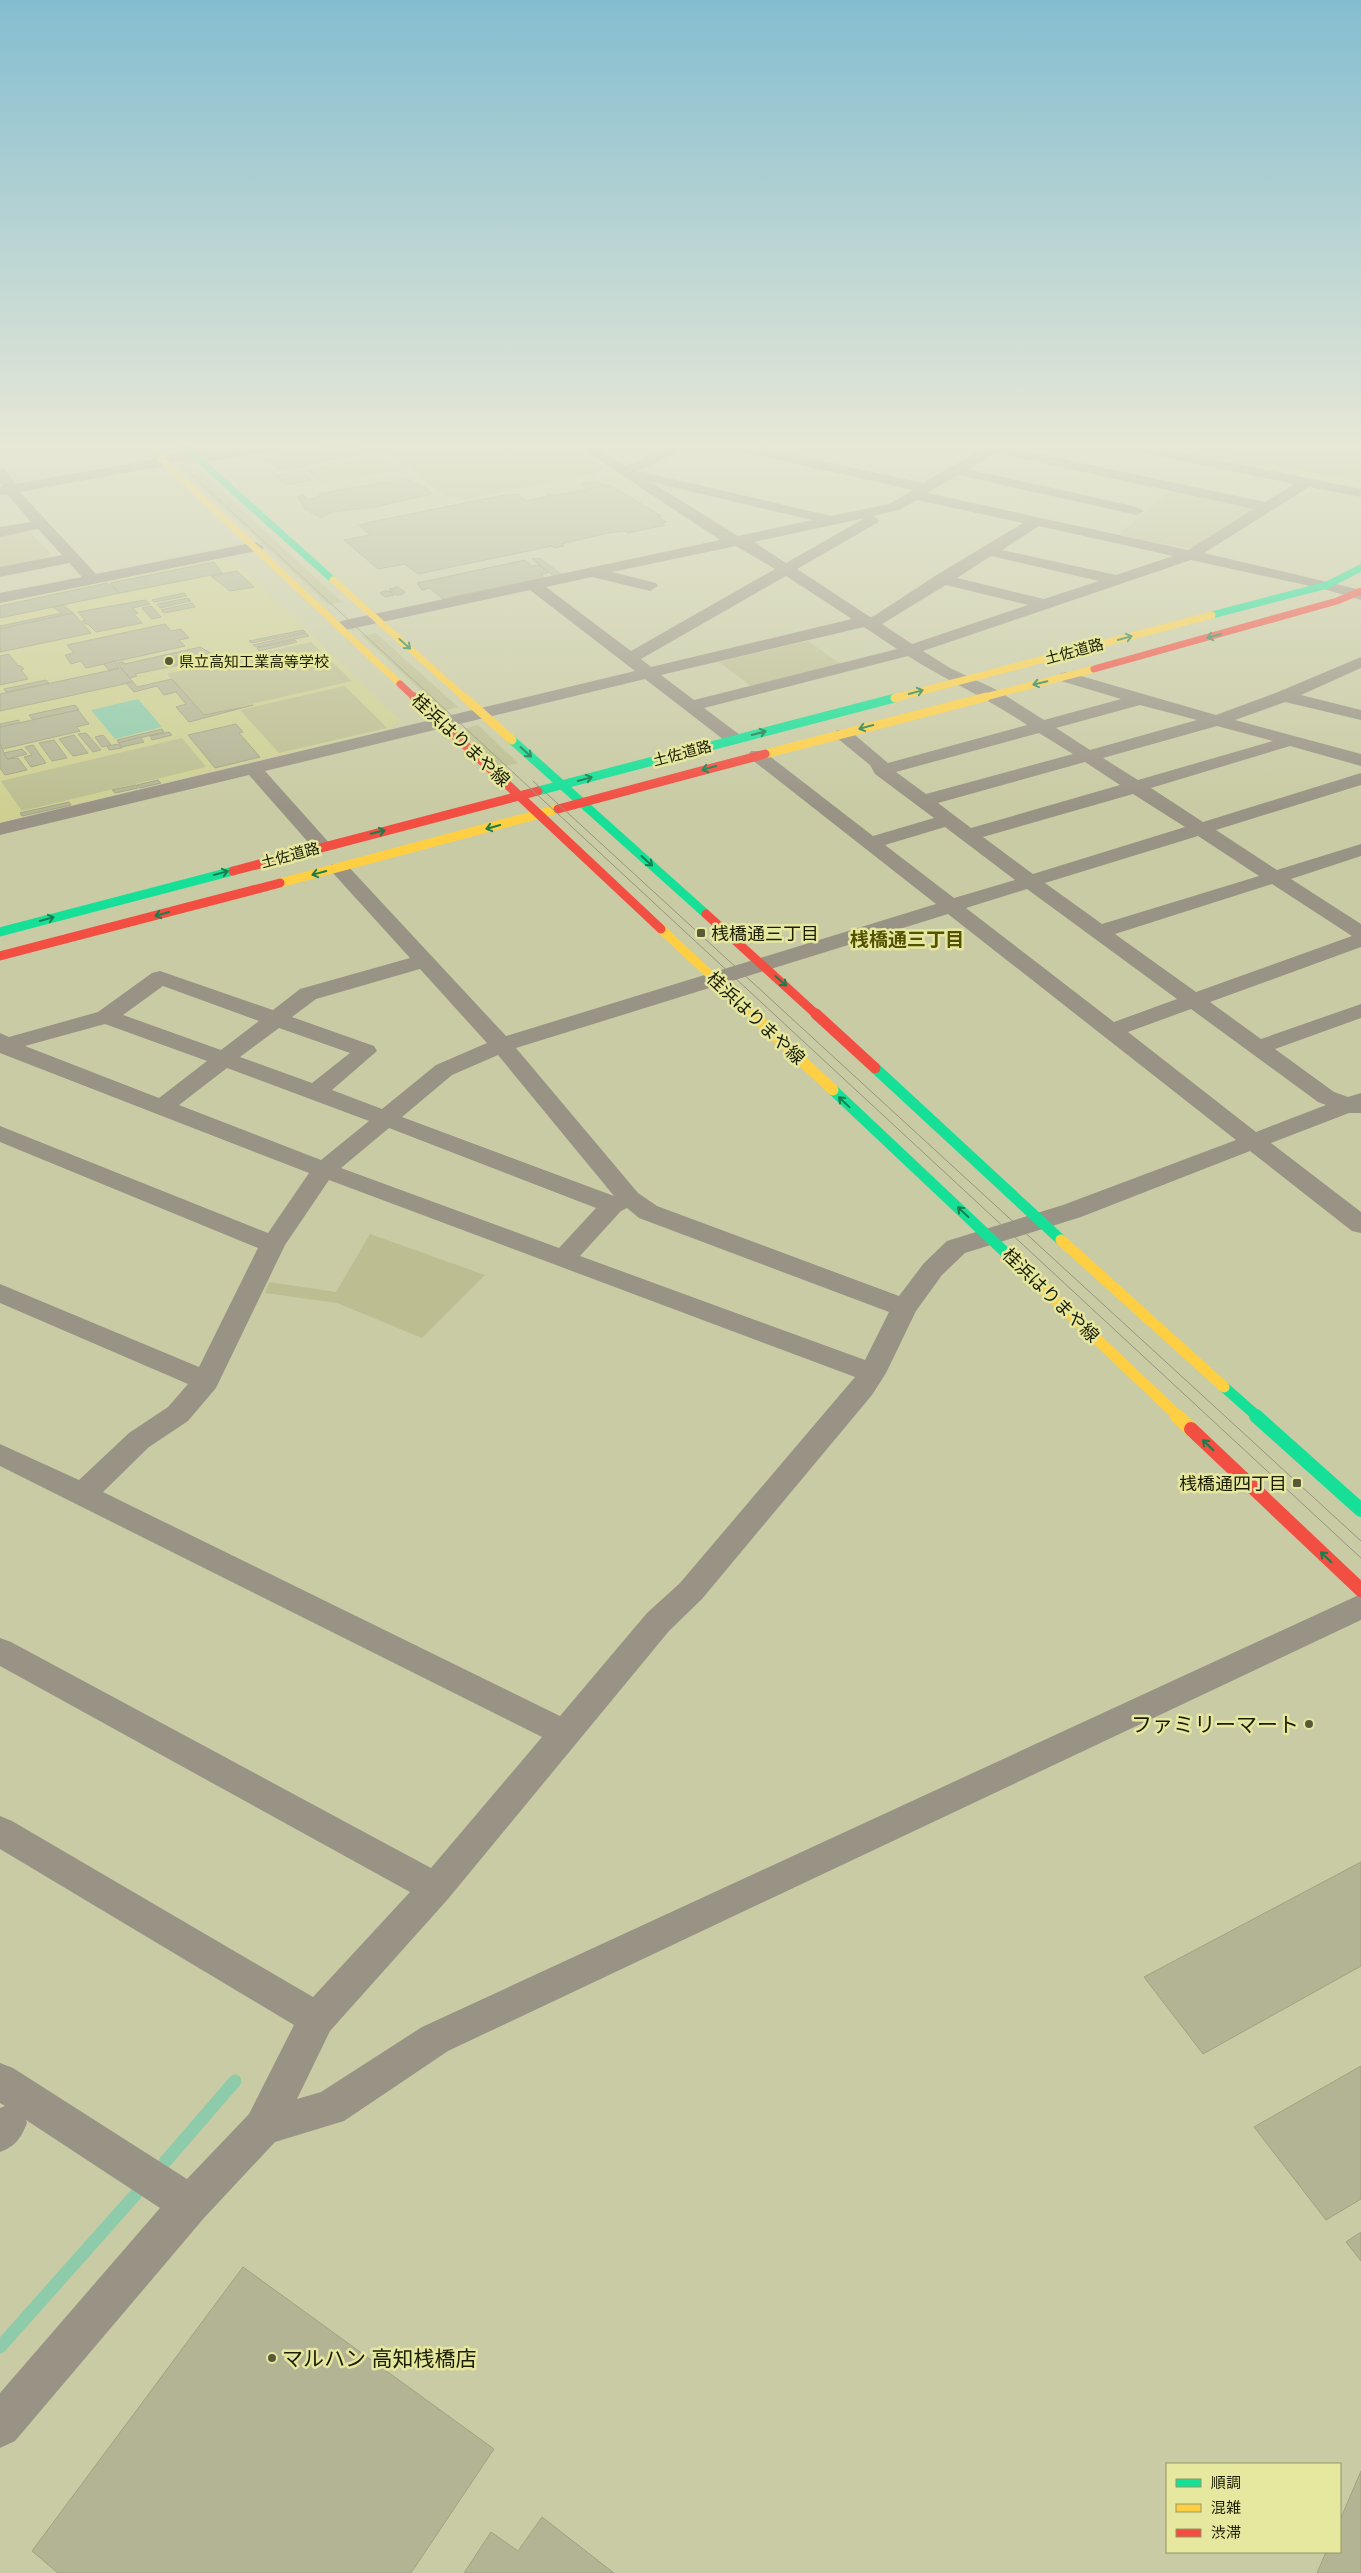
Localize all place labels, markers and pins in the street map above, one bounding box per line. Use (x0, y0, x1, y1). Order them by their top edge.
place label: 県立高知工業高等学校 (179, 652, 329, 671)
marker: 県立高知工業高等学校 (163, 655, 175, 667)
place label: 桟橋通三丁目 (711, 922, 819, 945)
marker: 桟橋通三丁目 (695, 927, 707, 939)
place label: 桟橋通四丁目 (1179, 1472, 1287, 1495)
marker: 桟橋通四丁目 (1291, 1477, 1303, 1489)
place label: ファミリーマート (1131, 1711, 1299, 1738)
marker: ファミリーマート (1303, 1718, 1315, 1730)
place label: マルハン 高知桟橋店 (282, 2345, 477, 2372)
marker: マルハン 高知桟橋店 (266, 2352, 278, 2364)

